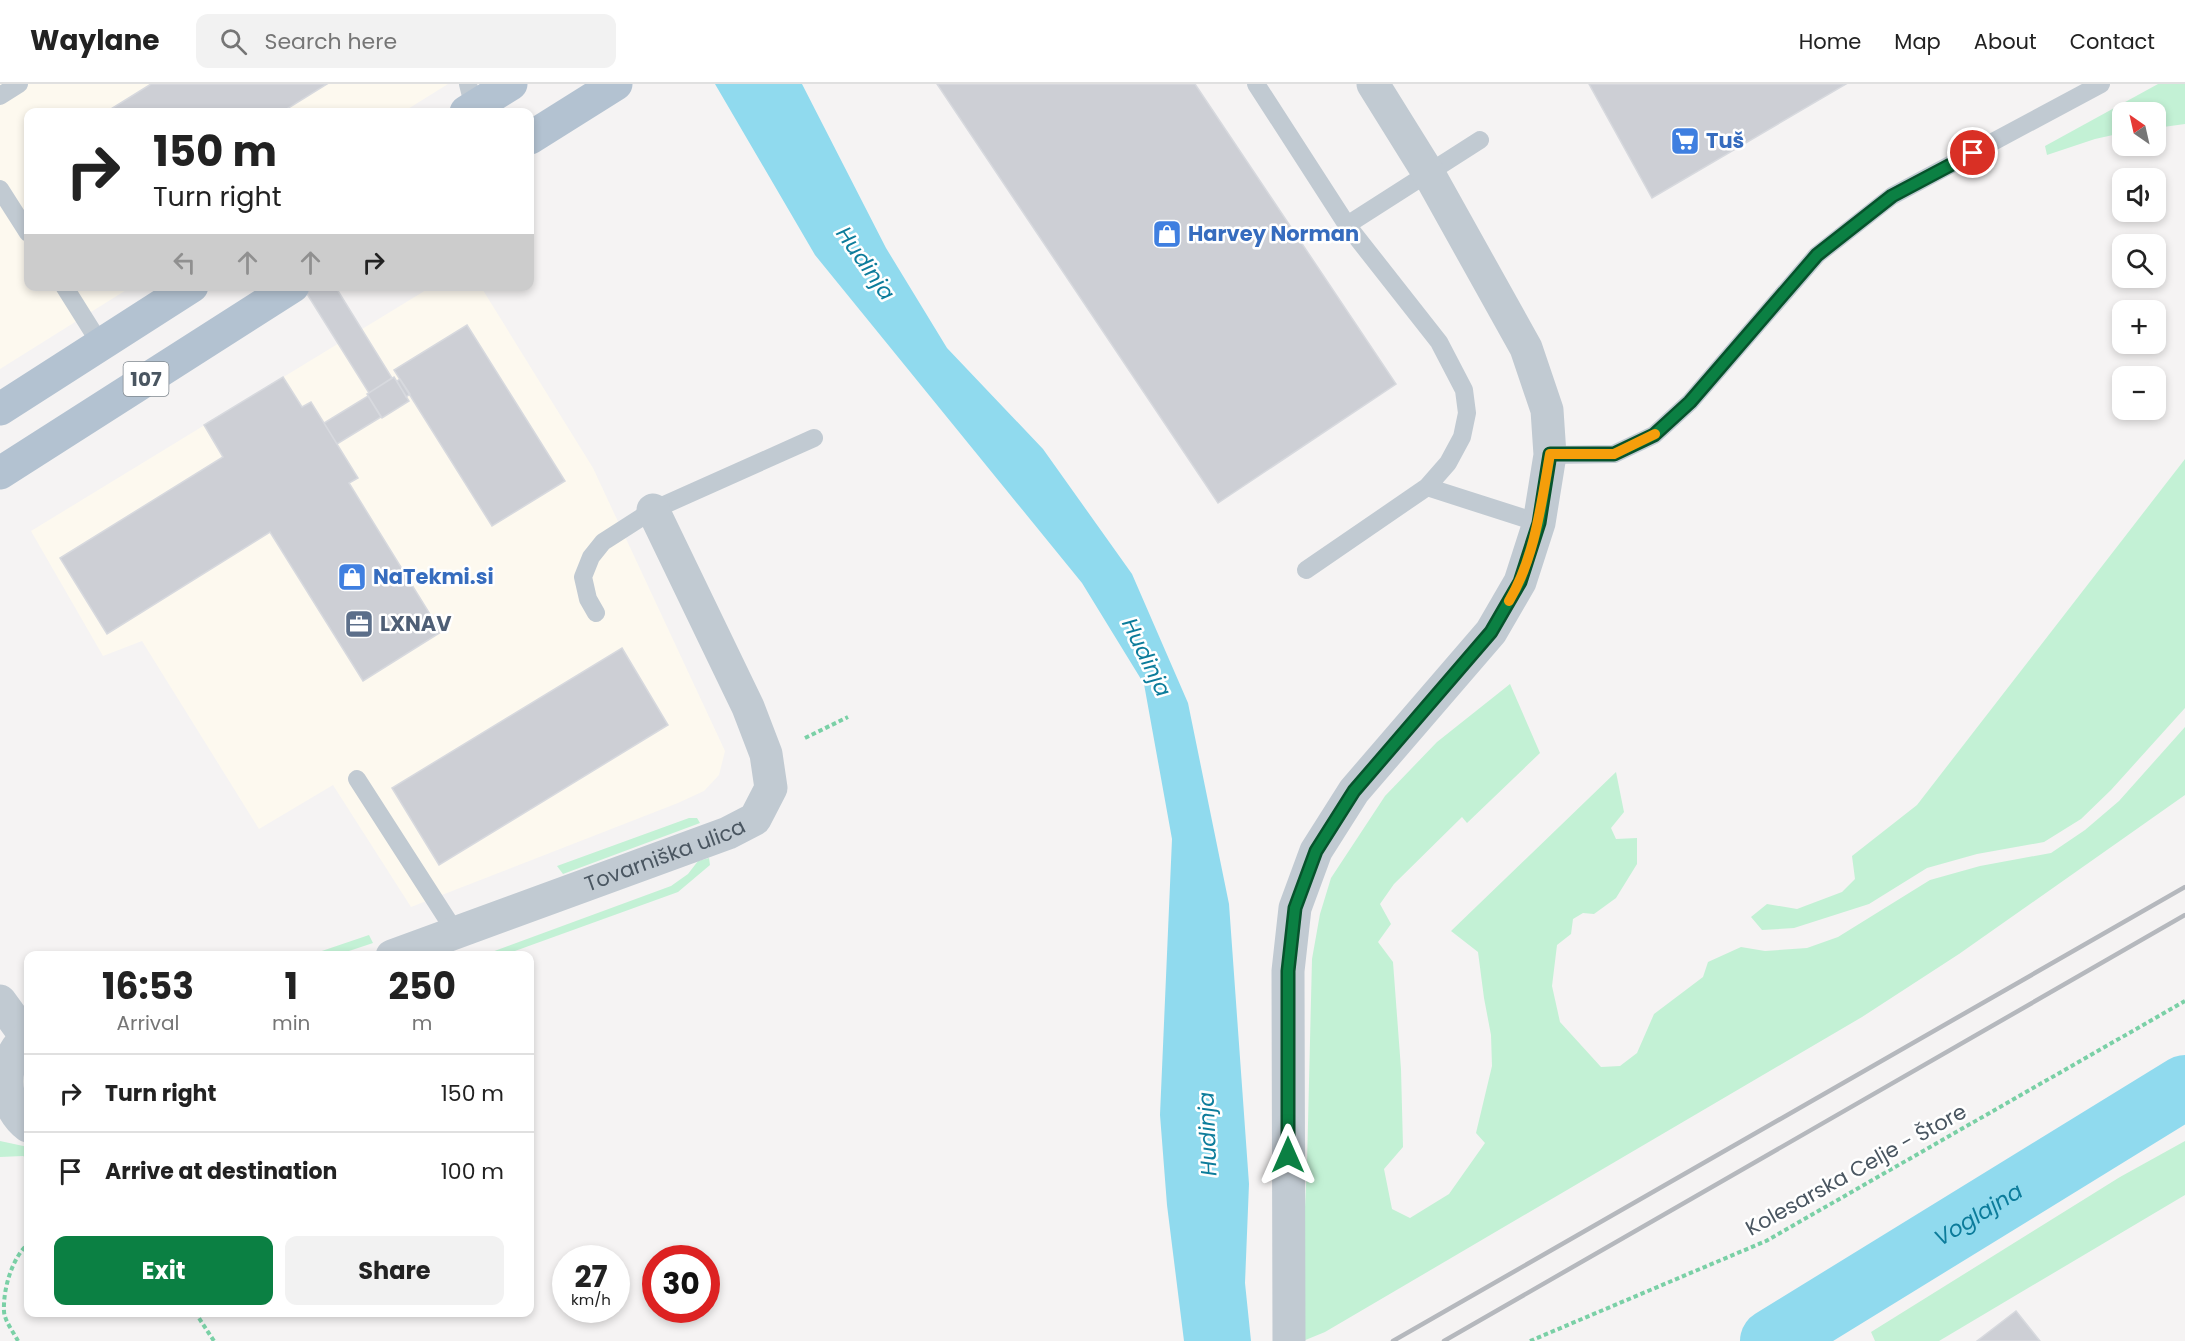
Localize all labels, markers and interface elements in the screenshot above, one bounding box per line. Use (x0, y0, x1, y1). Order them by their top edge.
search box (196, 14, 616, 68)
text: Waylane (30, 21, 160, 60)
icon: search (217, 25, 250, 58)
text: Search here (265, 26, 397, 57)
text: Home (1799, 27, 1861, 56)
text: Map (1894, 27, 1941, 56)
text: About (1974, 27, 2037, 56)
text: Contact (2070, 27, 2155, 56)
north arrow (2112, 102, 2166, 156)
map controls (2112, 102, 2166, 420)
text: 150 m (153, 122, 277, 181)
supermarket icon: Tuš (1669, 125, 1701, 157)
place label: Tuš (1706, 126, 1744, 155)
pin (1947, 127, 1998, 178)
icon: right (54, 132, 132, 210)
icon: arrive (1956, 136, 1989, 169)
button: sound (2112, 168, 2166, 222)
text: Turn right (153, 178, 282, 215)
shop icon: Harvey Norman (1151, 218, 1183, 250)
place label: Harvey Norman (1188, 219, 1359, 248)
water label: Hudinja (829, 220, 902, 307)
button: search (2112, 234, 2166, 288)
icon: left (168, 246, 201, 279)
icon: ahead (231, 246, 264, 279)
icon: ahead (294, 246, 327, 279)
icon: right (357, 246, 390, 279)
button: + (2112, 300, 2166, 354)
road number: 107 (124, 362, 168, 396)
button: − (2112, 366, 2166, 420)
shop icon: NaTekmi.si (336, 561, 368, 593)
place label: NaTekmi.si (373, 562, 494, 591)
office icon: LXNAV (343, 608, 375, 640)
place label: LXNAV (380, 609, 452, 638)
water label: Hudinja (1114, 613, 1179, 702)
street label: Tovarniška ulica (580, 811, 750, 898)
text: 16:53 (102, 961, 194, 1012)
text: 1 (284, 961, 298, 1012)
text: 250 (388, 961, 456, 1012)
text: Arrival (117, 1009, 180, 1037)
text: min (272, 1009, 310, 1037)
text: m (412, 1009, 432, 1037)
icon: right (54, 1077, 87, 1110)
text: Turn right (105, 1078, 216, 1109)
text: 150 m (441, 1078, 504, 1109)
water label: Hudinja (1191, 1091, 1224, 1176)
street label: Kolesarska Celje - Štore (1740, 1097, 1971, 1242)
position arrow (1256, 1123, 1320, 1187)
icon: arrive (54, 1155, 87, 1188)
text: Arrive at destination (105, 1156, 337, 1187)
text: 100 m (441, 1156, 504, 1187)
water label: Voglajna (1928, 1176, 2029, 1254)
button: Exit (54, 1236, 273, 1305)
button: Share (285, 1236, 504, 1305)
speed limit sign: 30 (642, 1245, 720, 1323)
text: 27 (574, 1255, 608, 1298)
text: km/h (571, 1289, 611, 1310)

